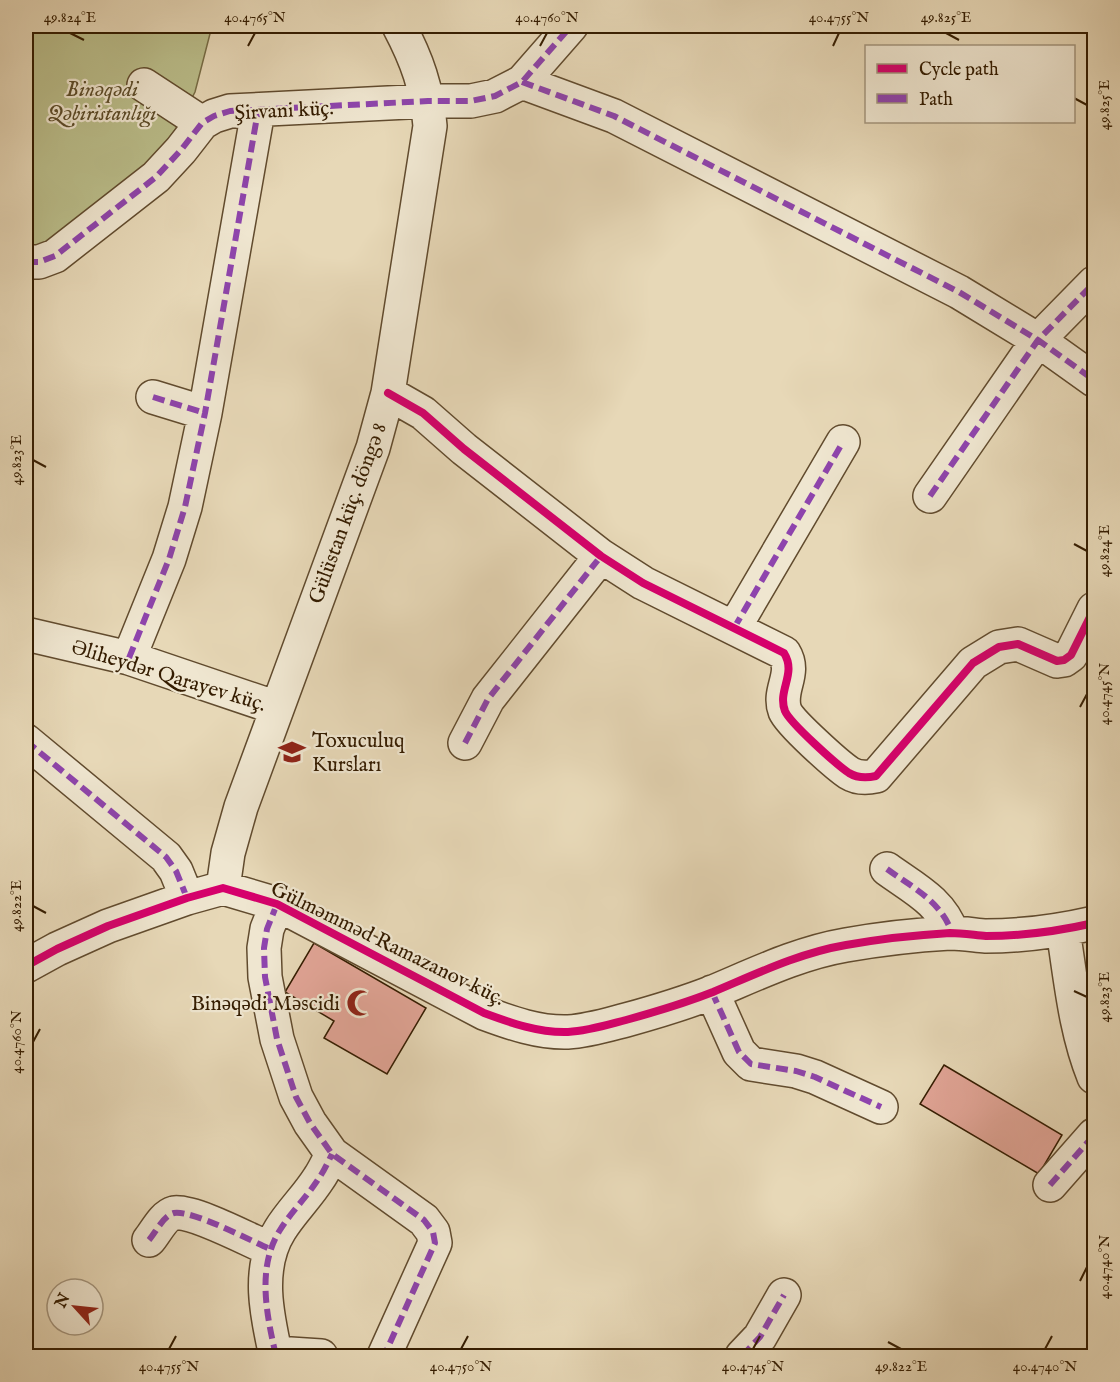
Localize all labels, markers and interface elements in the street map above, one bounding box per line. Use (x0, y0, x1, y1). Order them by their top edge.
text: 49.824°E (44, 8, 96, 27)
text: 40.4765°N (224, 8, 286, 27)
text: 40.4760°N (515, 8, 579, 27)
text: 40.4755°N (809, 8, 869, 27)
text: 49.825°E (921, 8, 971, 27)
legend (865, 45, 1075, 123)
text: Cycle path (919, 59, 999, 82)
park label: Binəqədi Qəbiristanlığı (48, 77, 156, 128)
text: 49.825°E (1095, 80, 1114, 130)
text: Path (919, 89, 953, 112)
street label: Şirvani küç. (234, 95, 334, 128)
street label: Gülüstan küç. döngə 8 (303, 419, 394, 608)
text: 49.823°E (7, 435, 26, 485)
text: 49.824°E (1095, 525, 1114, 577)
street label: Əliheydər Qarayev küç. (68, 634, 269, 719)
text: 40.4745°N (1095, 663, 1114, 725)
place label: Toxuculuq Kursları (312, 728, 405, 779)
school or university icon: Toxuculuq Kursları (277, 737, 307, 767)
street label: Gülməmməd Ramazanov küç. (266, 876, 509, 1013)
text: 49.822°E (7, 880, 26, 932)
text: 49.823°E (1095, 972, 1114, 1022)
mosque icon: Binəqədi Məscidi (345, 988, 375, 1018)
place label: Binəqədi Məscidi (191, 991, 340, 1018)
text: 40.4760°N (7, 1010, 26, 1074)
text: 40.4740°N (1095, 1235, 1114, 1299)
north arrow (45, 1277, 105, 1337)
text: N (51, 1290, 76, 1313)
text: 40.4755°N (139, 1357, 199, 1376)
text: 40.4750°N (430, 1357, 492, 1376)
text: 40.4745°N (722, 1357, 784, 1376)
text: 49.822°E (875, 1357, 927, 1376)
text: 40.4740°N (1013, 1357, 1077, 1376)

